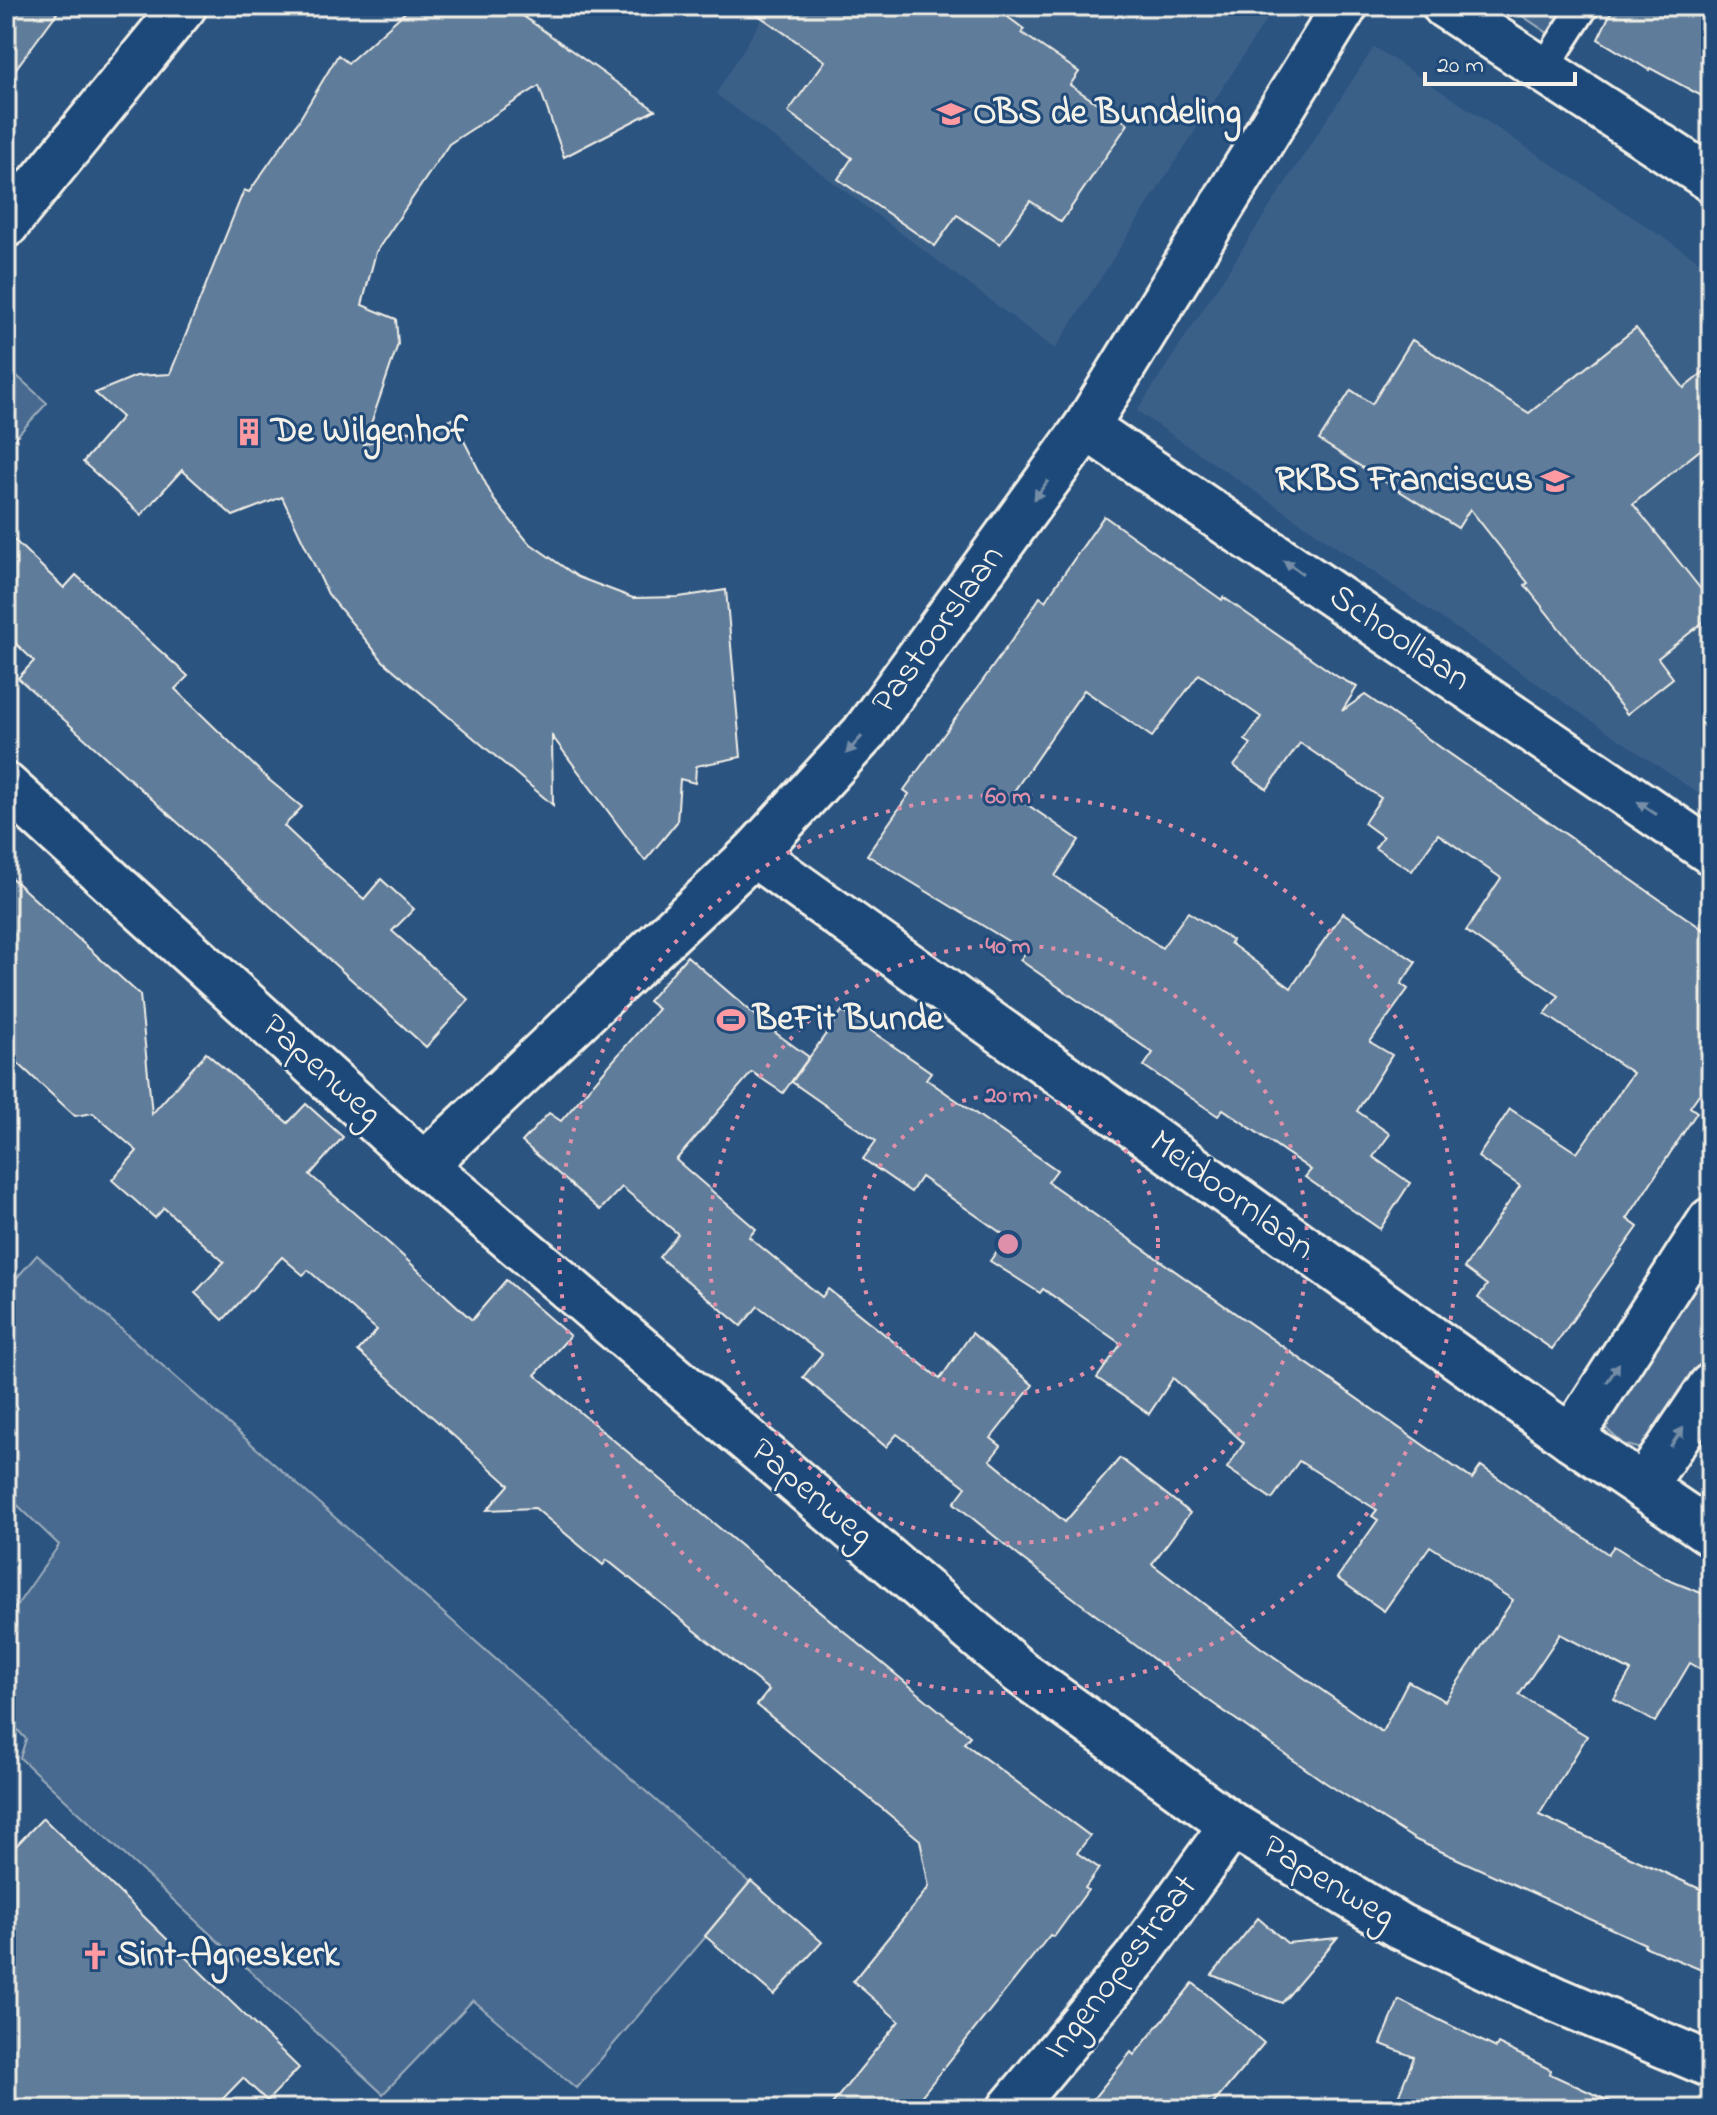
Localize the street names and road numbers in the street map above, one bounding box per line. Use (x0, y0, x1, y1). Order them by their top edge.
street label: Pastoorslaan (859, 534, 1019, 726)
street label: Schoollaan (1317, 572, 1481, 706)
street label: Papenweg (248, 1002, 394, 1140)
street label: Meidoornlaan (1137, 1118, 1325, 1274)
street label: Papenweg (737, 1426, 885, 1562)
street label: Papenweg (1251, 1822, 1405, 1944)
street label: Ingenopestraat (1032, 1864, 1212, 2072)

